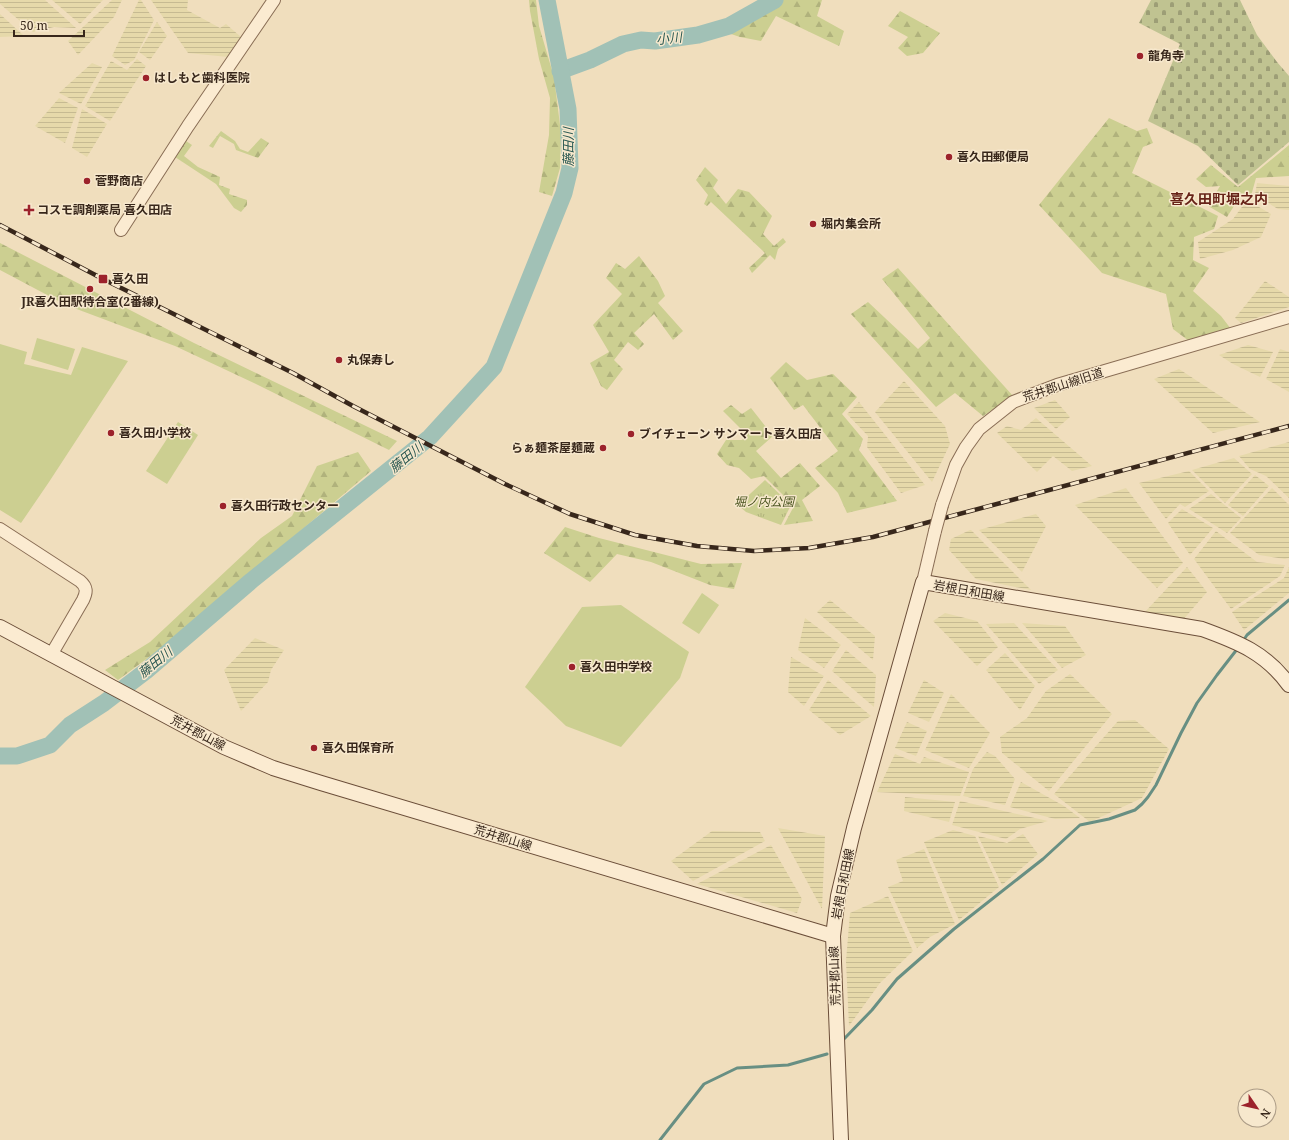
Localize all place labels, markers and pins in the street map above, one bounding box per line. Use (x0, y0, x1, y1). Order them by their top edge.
place label: 龍角寺 (1148, 47, 1184, 64)
marker: 龍角寺 (1135, 51, 1145, 61)
place label: はしもと歯科医院 (154, 69, 250, 86)
marker: はしもと歯科医院 (141, 73, 151, 83)
place label: 喜久田郵便局 (957, 148, 1029, 165)
marker: 喜久田郵便局 (944, 152, 954, 162)
place label: 菅野商店 (95, 172, 143, 189)
marker: 菅野商店 (82, 176, 92, 186)
place label: コスモ調剤薬局 喜久田店 (37, 201, 172, 218)
marker: コスモ調剤薬局 喜久田店 (24, 205, 34, 215)
place label: 堀内集会所 (821, 215, 881, 232)
marker: 堀内集会所 (808, 219, 818, 229)
place label: 喜久田 (112, 270, 148, 287)
marker: 喜久田 (97, 273, 109, 285)
marker: JR喜久田駅待合室(2番線) (85, 284, 95, 294)
place label: JR喜久田駅待合室(2番線) (20, 293, 159, 310)
place label: 丸保寿し (347, 351, 395, 368)
marker: 丸保寿し (334, 355, 344, 365)
place label: 喜久田小学校 (119, 424, 191, 441)
place label: ブイチェーン サンマート喜久田店 (639, 425, 822, 442)
marker: 喜久田小学校 (106, 428, 116, 438)
marker: ブイチェーン サンマート喜久田店 (626, 429, 636, 439)
place label: らぁ麺茶屋麺蔵 (511, 439, 595, 456)
marker: らぁ麺茶屋麺蔵 (598, 443, 608, 453)
place label: 喜久田行政センター (231, 497, 339, 514)
marker: 喜久田行政センター (218, 501, 228, 511)
place label: 喜久田中学校 (580, 658, 652, 675)
marker: 喜久田中学校 (567, 662, 577, 672)
place label: 喜久田保育所 (322, 739, 394, 756)
marker: 喜久田保育所 (309, 743, 319, 753)

